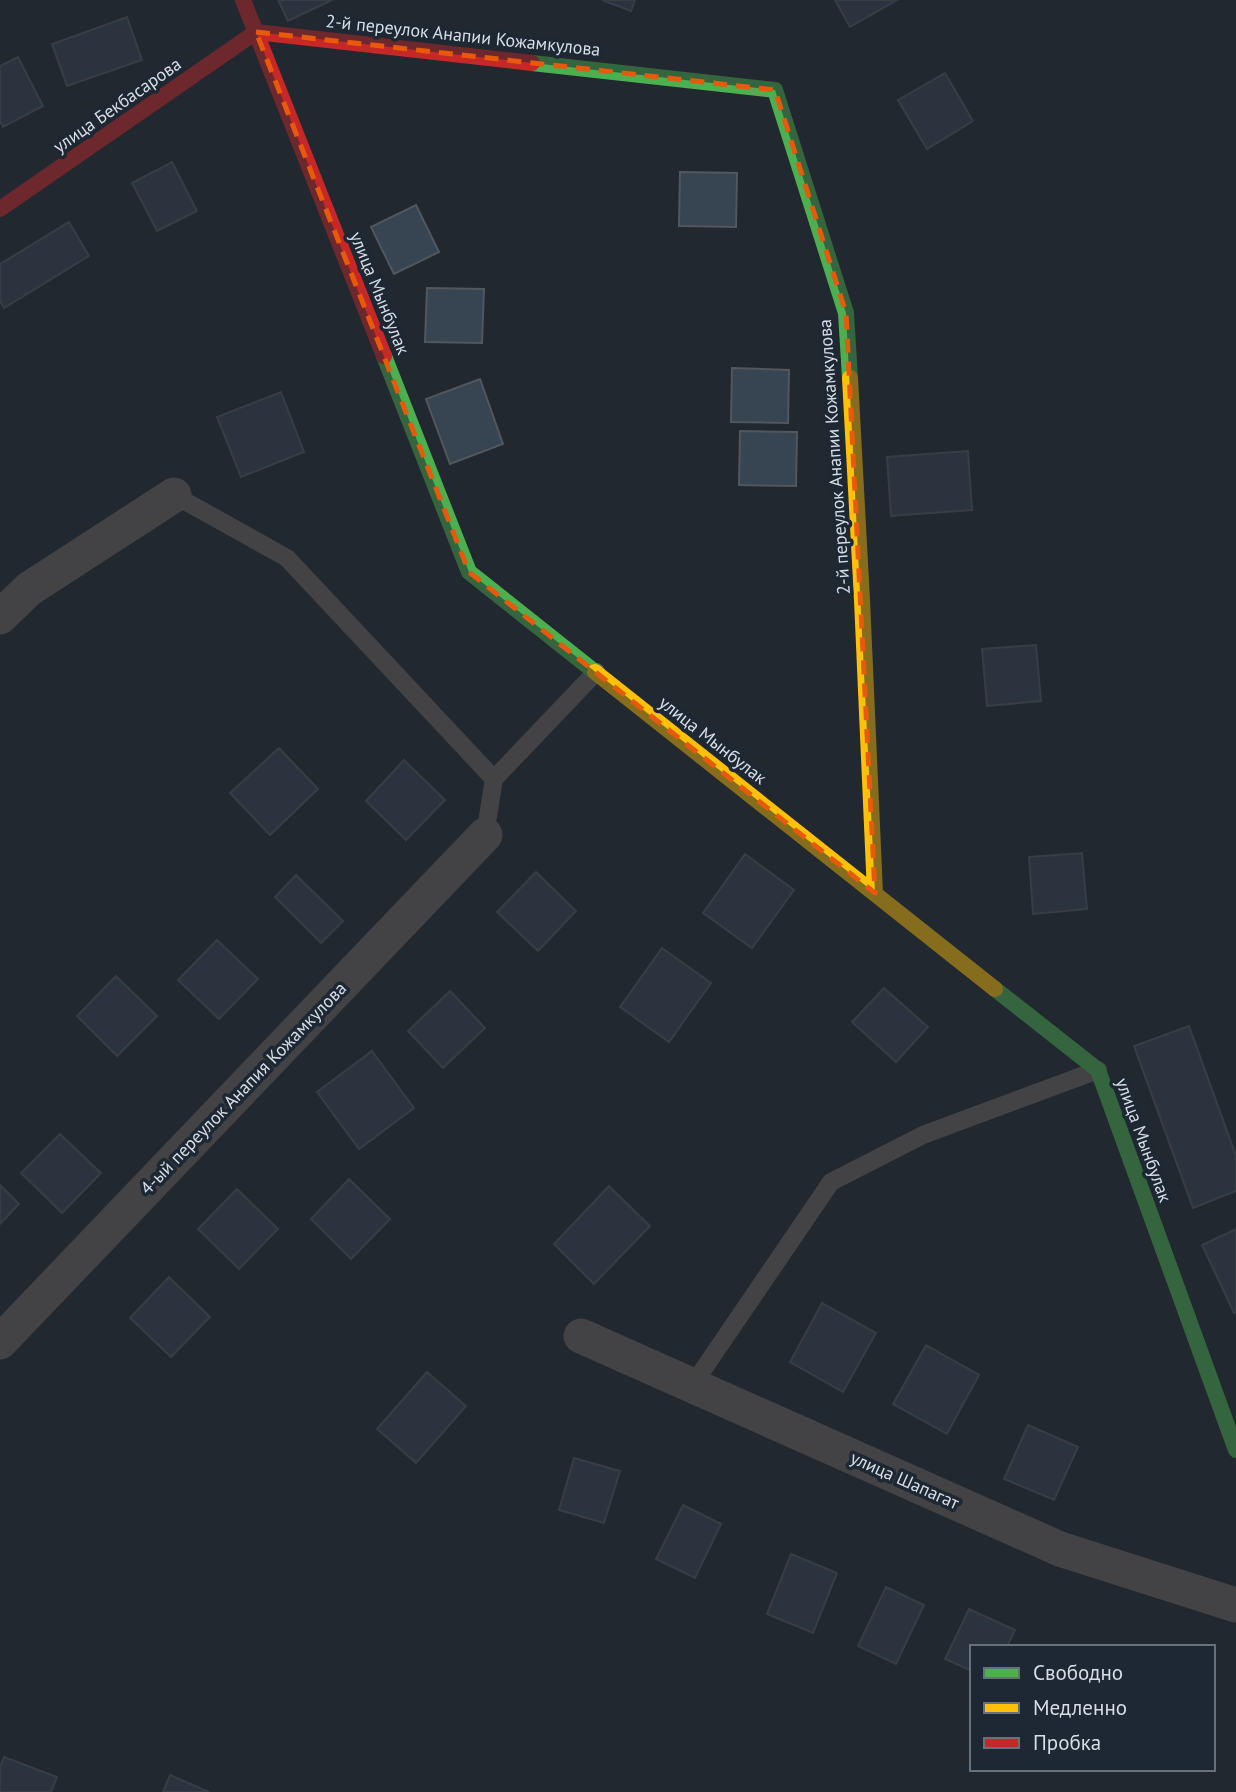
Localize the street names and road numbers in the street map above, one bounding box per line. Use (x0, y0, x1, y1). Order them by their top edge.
street label: 2-й переулок Анапии Кожамкулова (324, 9, 602, 61)
street label: улица Бекбасарова (48, 52, 186, 158)
street label: улица Мынбулак (345, 228, 415, 358)
street label: 2-й переулок Анапии Кожамкулова (813, 318, 855, 596)
street label: улица Мынбулак (654, 691, 772, 790)
street label: 4-ый переулок Анапия Кожамкулова (135, 977, 351, 1199)
street label: улица Мынбулак (1111, 1075, 1177, 1206)
street label: улица Шапагат (847, 1446, 964, 1515)

